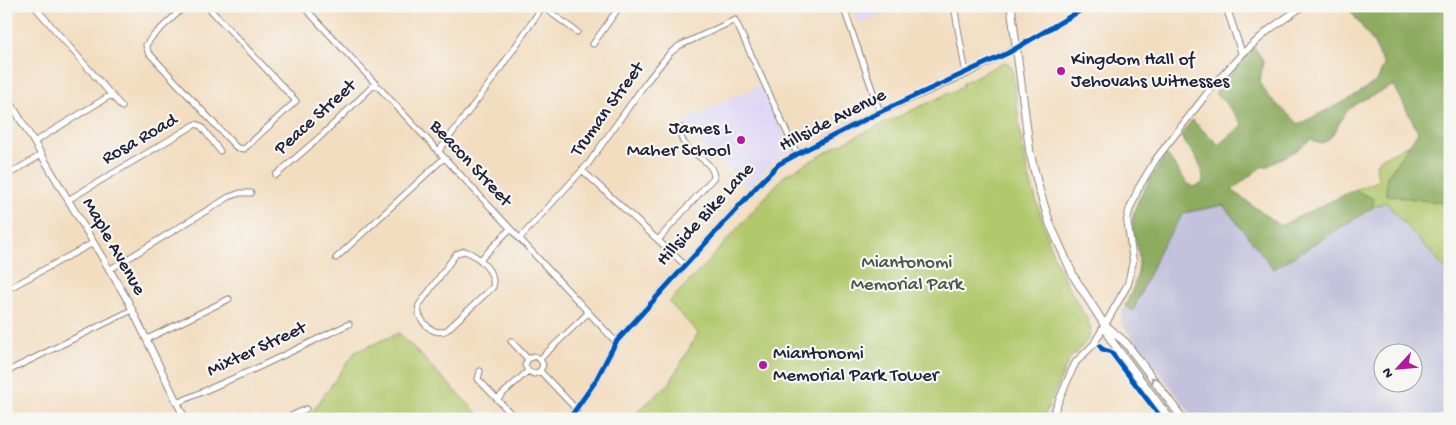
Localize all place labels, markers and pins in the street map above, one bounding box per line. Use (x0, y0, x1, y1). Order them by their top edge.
place label: Kingdom Hall of Jehovahs Witnesses (1071, 49, 1230, 94)
marker: Kingdom Hall of Jehovahs Witnesses (1055, 65, 1067, 77)
place label: James L Maher School (627, 118, 732, 163)
marker: James L Maher School (735, 134, 747, 146)
place label: Miantonomi Memorial Park Tower (773, 343, 941, 388)
marker: Miantonomi Memorial Park Tower (757, 359, 769, 371)

